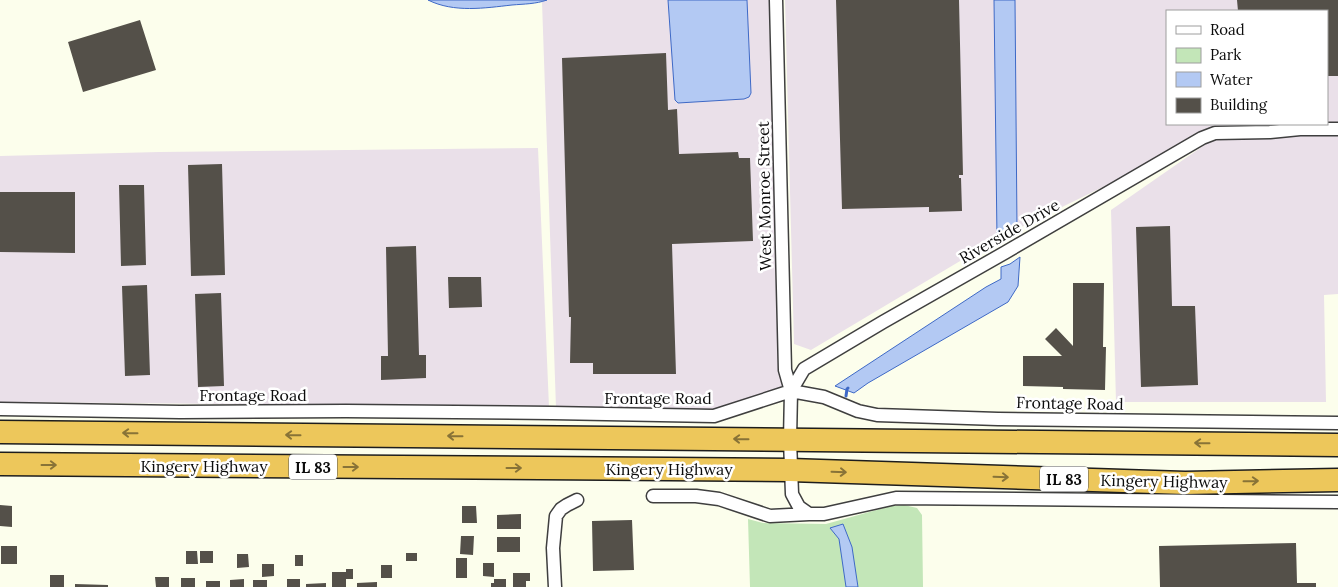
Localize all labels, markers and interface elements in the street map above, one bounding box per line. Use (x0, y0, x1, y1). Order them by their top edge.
legend (1166, 10, 1328, 125)
text: Road (1210, 20, 1245, 39)
text: Park (1210, 45, 1241, 64)
text: Water (1210, 70, 1253, 89)
text: Building (1210, 95, 1268, 114)
street label: West Monroe Street (753, 120, 775, 271)
street label: Riverside Drive (955, 194, 1063, 268)
street label: Frontage Road (199, 385, 307, 405)
street label: Frontage Road (604, 388, 712, 408)
street label: Frontage Road (1016, 392, 1124, 414)
one-way arrow (123, 428, 139, 438)
one-way arrow (285, 430, 302, 440)
one-way arrow (448, 432, 464, 441)
one-way arrow (733, 434, 750, 444)
one-way arrow (1194, 438, 1210, 448)
road number: IL 83 (289, 454, 337, 480)
street label: Kingery Highway (140, 456, 268, 476)
street label: Kingery Highway (605, 459, 733, 479)
one-way arrow (40, 460, 56, 470)
one-way arrow (342, 462, 359, 472)
one-way arrow (505, 463, 521, 473)
road number: IL 83 (1040, 466, 1088, 492)
one-way arrow (831, 467, 847, 476)
street label: Kingery Highway (1100, 470, 1228, 492)
one-way arrow (993, 472, 1009, 482)
one-way arrow (1243, 477, 1259, 486)

